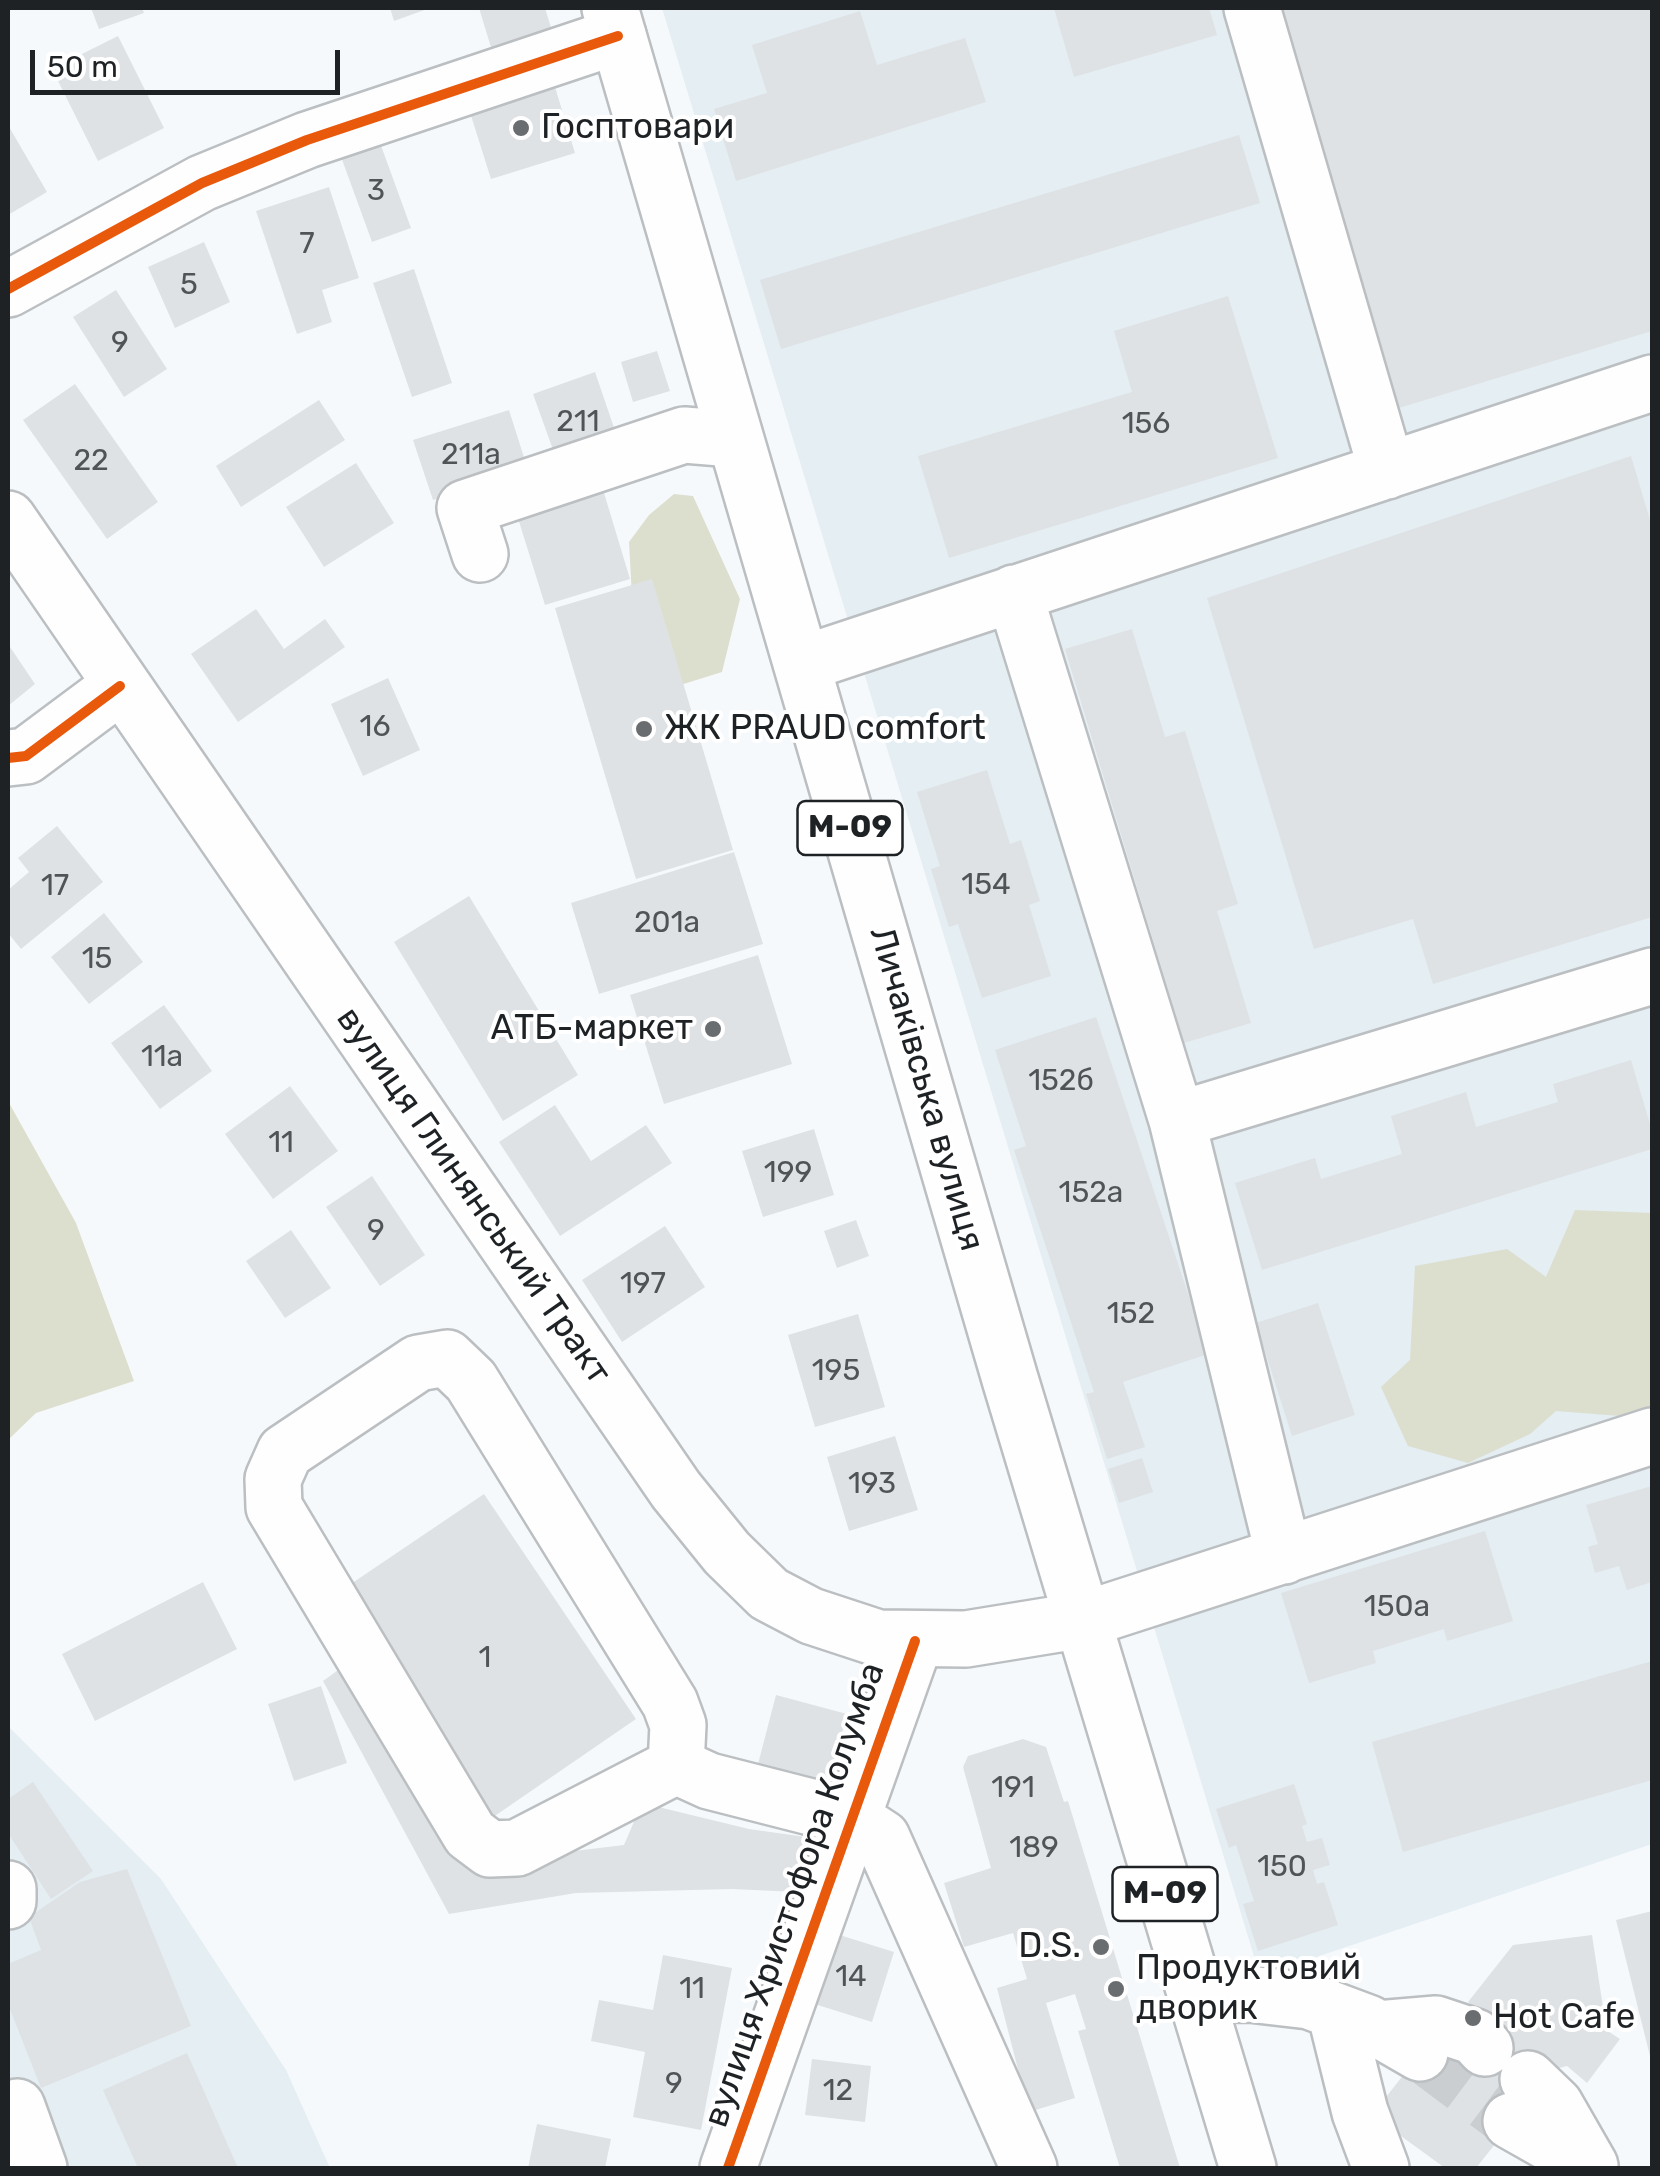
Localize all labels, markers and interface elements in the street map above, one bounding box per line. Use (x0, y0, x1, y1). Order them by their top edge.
scale bar (35, 30, 345, 92)
text: 50 m (47, 49, 118, 85)
place label: Госптовари (541, 107, 734, 149)
marker: Госптовари (510, 117, 532, 139)
house number: 3 (367, 173, 385, 209)
house number: 7 (299, 226, 315, 262)
house number: 5 (180, 267, 198, 303)
house number: 9 (111, 325, 129, 361)
house number: 211 (556, 404, 600, 440)
house number: 156 (1122, 406, 1170, 442)
house number: 211а (441, 437, 501, 473)
house number: 22 (73, 443, 109, 479)
place label: ЖК PRAUD comfort (664, 708, 986, 750)
house number: 16 (360, 709, 390, 745)
marker: ЖК PRAUD comfort (633, 718, 655, 740)
road number: М-09 (798, 801, 902, 855)
house number: 154 (961, 867, 1011, 903)
house number: 17 (41, 868, 69, 904)
house number: 201а (634, 905, 700, 941)
street label: Личаківська вулиця (860, 922, 992, 1256)
house number: 15 (82, 941, 112, 977)
street label: вулиця Глинянський Тракт (327, 1000, 619, 1392)
place label: АТБ-маркет (490, 1008, 693, 1050)
marker: АТБ-маркет (702, 1018, 724, 1040)
house number: 11а (141, 1039, 183, 1075)
house number: 152б (1028, 1063, 1094, 1099)
house number: 11 (268, 1125, 294, 1161)
house number: 199 (764, 1155, 812, 1191)
house number: 152а (1059, 1175, 1123, 1211)
house number: 9 (367, 1213, 385, 1249)
house number: 197 (620, 1266, 666, 1302)
house number: 152 (1107, 1296, 1155, 1332)
house number: 195 (812, 1353, 860, 1389)
house number: 193 (848, 1466, 896, 1502)
house number: 150а (1364, 1589, 1430, 1625)
house number: 1 (479, 1640, 491, 1676)
street label: вулиця Христофора Колумба (696, 1657, 894, 2133)
house number: 191 (991, 1770, 1035, 1806)
house number: 189 (1009, 1830, 1059, 1866)
house number: 150 (1257, 1849, 1307, 1885)
road number: М-09 (1112, 1867, 1218, 1921)
place label: D.S. (1018, 1926, 1081, 1968)
marker: D.S. (1090, 1936, 1112, 1958)
place label: Продуктовий дворик (1136, 1948, 1361, 2030)
house number: 14 (835, 1959, 867, 1995)
house number: 11 (679, 1971, 705, 2007)
marker: Продуктовий дворик (1105, 1978, 1127, 2000)
place label: Hot Cafe (1493, 1997, 1635, 2039)
marker: Hot Cafe (1462, 2007, 1484, 2029)
house number: 9 (665, 2066, 683, 2102)
house number: 12 (823, 2073, 853, 2109)

